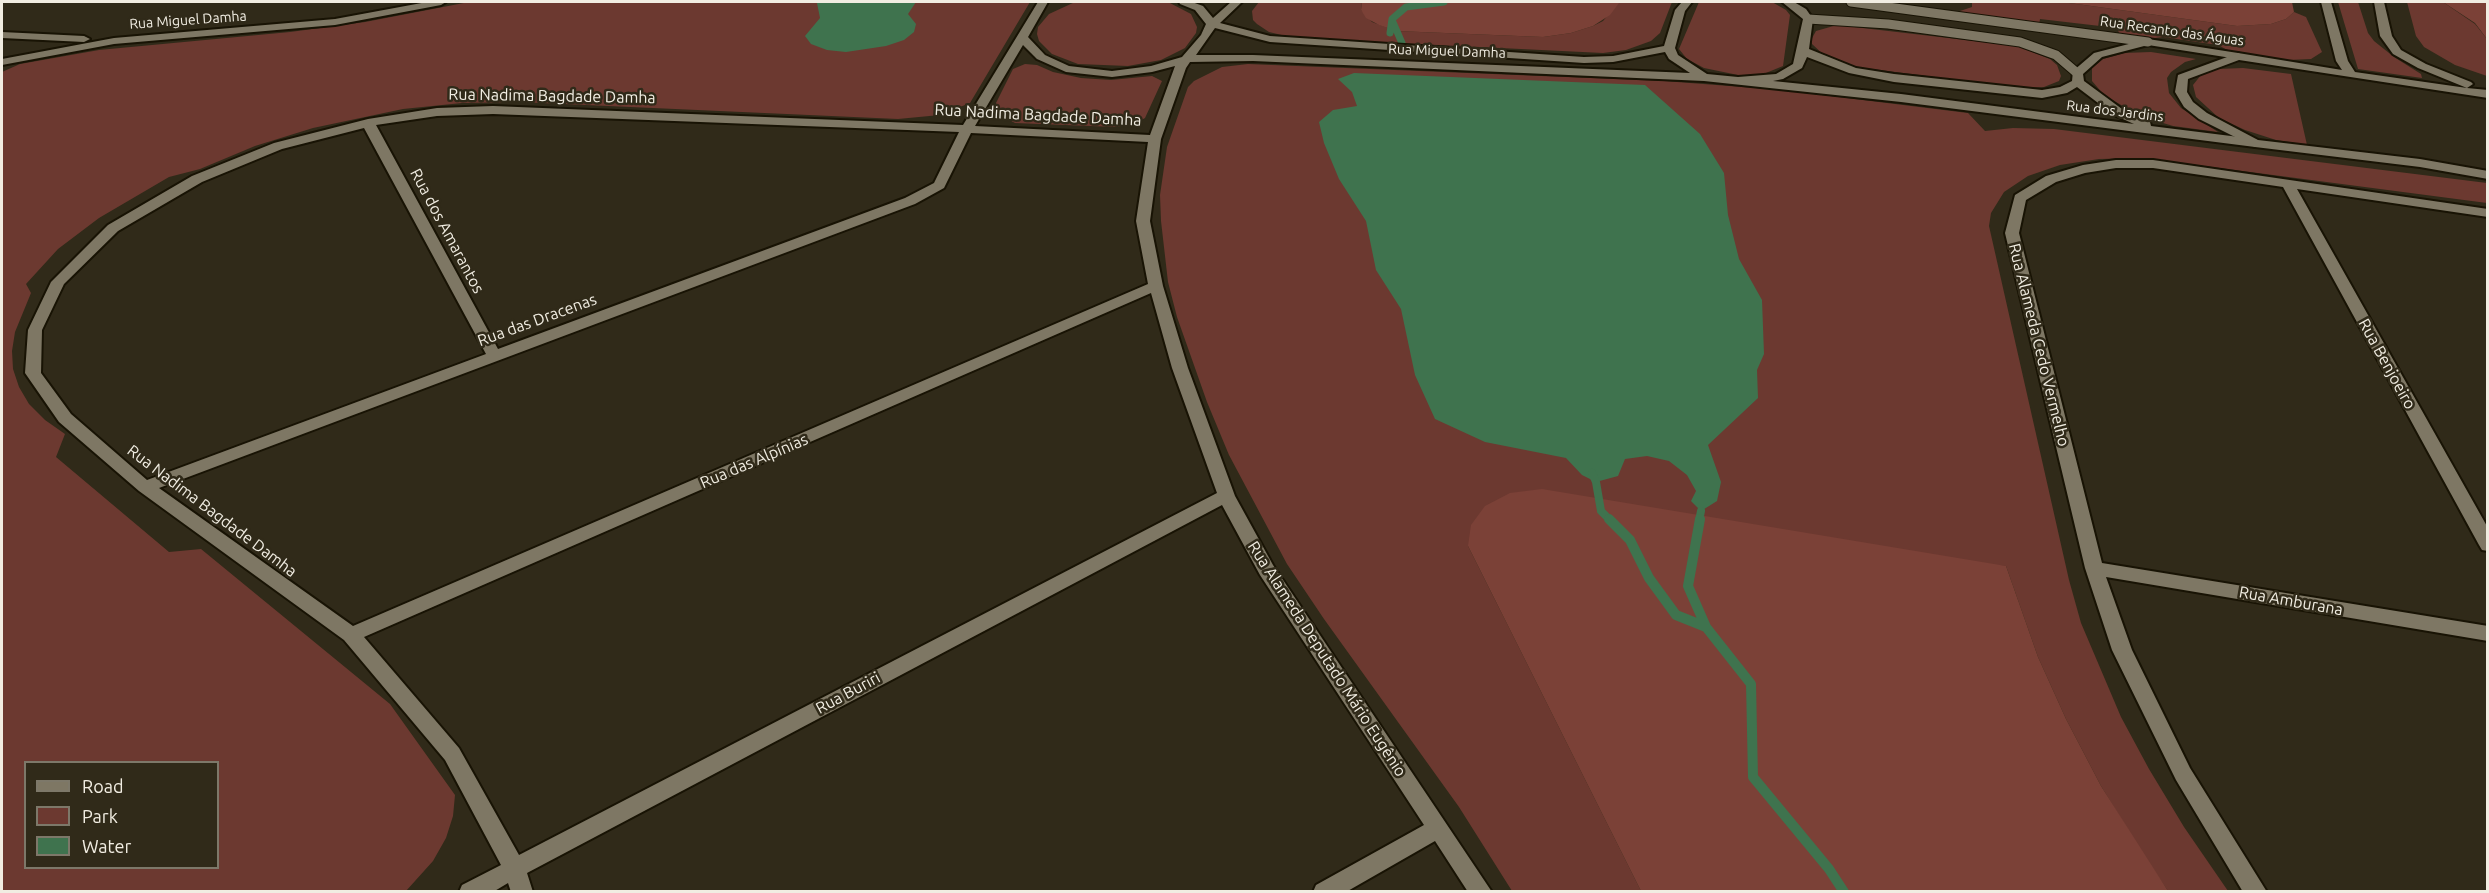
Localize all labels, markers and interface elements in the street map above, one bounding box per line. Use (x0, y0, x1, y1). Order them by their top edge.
street label: Rua Miguel Damha (129, 8, 247, 32)
street label: Rua Recanto das Águas (2099, 13, 2245, 49)
street label: Rua Miguel Damha (1388, 41, 1506, 61)
street label: Rua Nadima Bagdade Damha (448, 85, 656, 107)
street label: Rua dos Jardins (2065, 97, 2165, 125)
street label: Rua Nadima Bagdade Damha (934, 100, 1142, 130)
street label: Rua dos Amarantos (406, 165, 488, 297)
street label: Rua Alameda Cedo Vermelho (2004, 242, 2074, 448)
street label: Rua das Dracenas (475, 290, 599, 350)
street label: Rua Benjoeiro (2354, 315, 2420, 413)
street label: Rua das Alpínias (697, 430, 811, 492)
street label: Rua Nadima Bagdade Damha (123, 441, 301, 581)
street label: Rua Alameda Deputado Mário Eugênio (1244, 538, 1410, 780)
street label: Rua Amburana (2237, 582, 2345, 620)
street label: Rua Buriri (813, 668, 883, 718)
legend (24, 761, 219, 869)
text: Road (82, 776, 124, 796)
text: Park (82, 806, 118, 826)
text: Water (82, 836, 131, 856)

